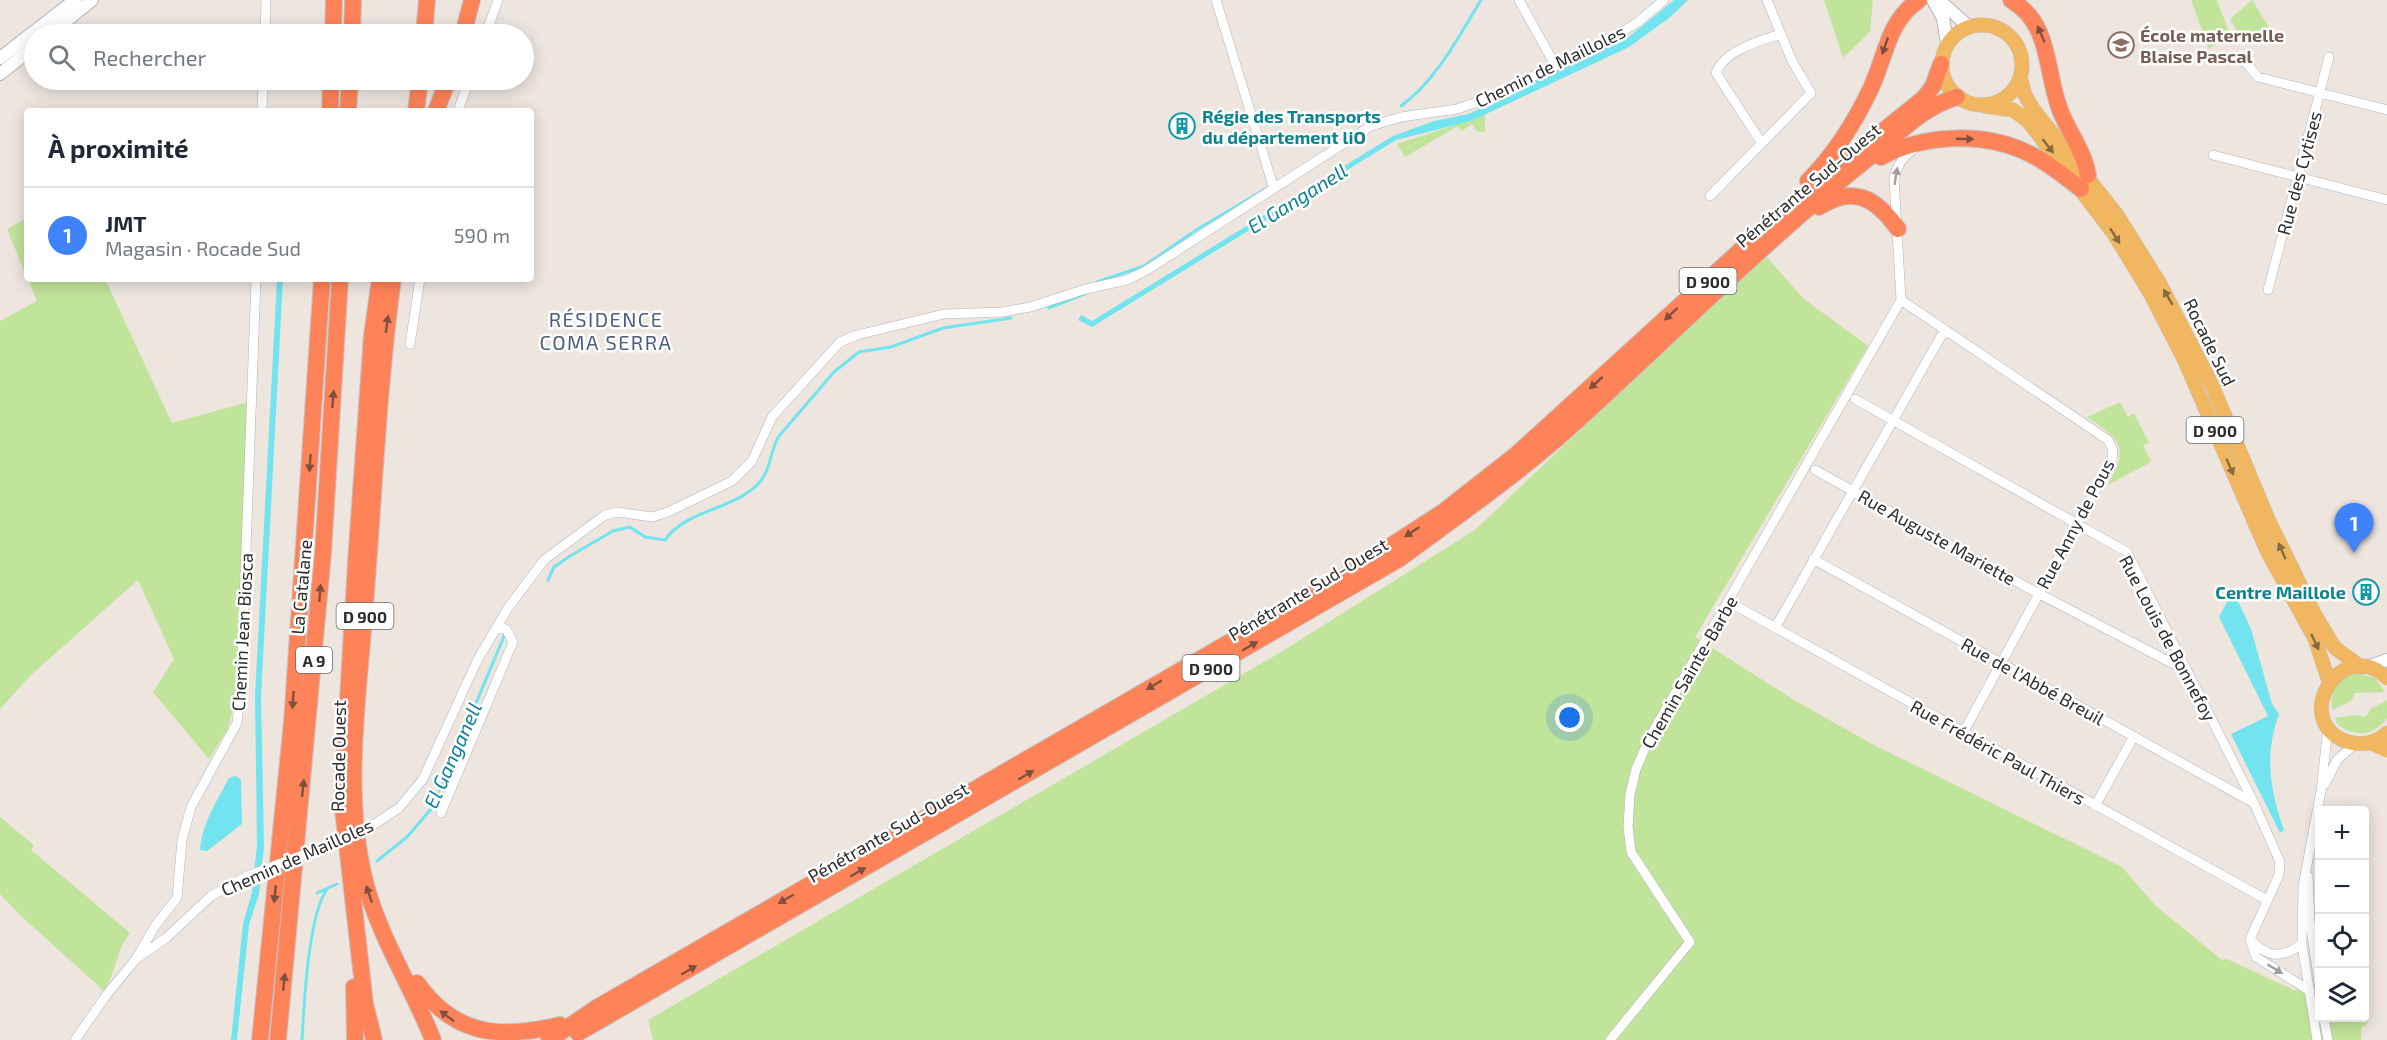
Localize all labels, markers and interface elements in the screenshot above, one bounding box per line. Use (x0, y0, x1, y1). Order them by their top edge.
street label: Chemin de Mailloles (1471, 20, 1629, 112)
search box (24, 24, 534, 90)
place label: École maternelle Blaise Pascal (2140, 24, 2284, 67)
one-way arrow (2036, 26, 2045, 43)
school or university icon: École maternelle Blaise Pascal (2106, 30, 2136, 60)
one-way arrow (1880, 37, 1890, 55)
icon: search (45, 41, 78, 74)
text: Rechercher (93, 44, 206, 70)
place label: Régie des Transports du département liO (1202, 105, 1381, 148)
street label: Rue des Cytises (2272, 109, 2326, 237)
building icon: Régie des Transports du département liO (1167, 111, 1197, 141)
street label: Pénétrante Sud-Ouest (1731, 118, 1885, 252)
text: À proximité (48, 132, 189, 163)
one-way arrow (1955, 135, 1974, 144)
one-way arrow (2041, 138, 2054, 154)
water label: El Ganganell (1243, 158, 1351, 238)
one-way arrow (1891, 166, 1900, 185)
text: JMT (105, 210, 147, 236)
text: 1 (63, 223, 72, 247)
text: 590 m (454, 223, 510, 247)
one-way arrow (2109, 228, 2120, 244)
text: Magasin · Rocade Sud (105, 236, 301, 260)
road number: D 900 (1680, 268, 1736, 294)
one-way arrow (2162, 289, 2173, 305)
street label: Rocade Sud (2179, 295, 2241, 389)
district label: RÉSIDENCE COMA SERRA (539, 307, 673, 354)
one-way arrow (1664, 307, 1679, 321)
one-way arrow (382, 314, 392, 333)
one-way arrow (1589, 376, 1604, 389)
one-way arrow (329, 389, 338, 408)
road number: D 900 (2186, 417, 2244, 443)
one-way arrow (306, 454, 315, 473)
street label: Rue Anny de Pous (2031, 455, 2119, 593)
one-way arrow (2226, 458, 2235, 475)
street label: Rue Auguste Mariette (1854, 485, 2020, 589)
pin: 1 (2334, 504, 2374, 553)
one-way arrow (1404, 527, 1421, 538)
street label: Pénétrante Sud-Ouest (1224, 533, 1392, 645)
street label: La Catalane (286, 539, 316, 635)
one-way arrow (2278, 543, 2287, 560)
street label: Rue Louis de Bonnefoy (2115, 551, 2221, 725)
street label: Chemin Jean Biosca (227, 552, 257, 712)
building icon: Centre Maillole (2351, 577, 2381, 607)
place label: Centre Maillole (2215, 581, 2346, 603)
one-way arrow (315, 584, 325, 603)
street label: Chemin Sainte-Barbe (1636, 592, 1742, 752)
road number: D 900 (336, 603, 394, 629)
street label: Rue de l'Abbé Breuil (1958, 632, 2109, 730)
one-way arrow (2311, 633, 2320, 650)
one-way arrow (1242, 641, 1259, 651)
road number: A 9 (296, 647, 332, 673)
road number: D 900 (1182, 655, 1240, 681)
one-way arrow (1145, 680, 1162, 690)
one-way arrow (289, 690, 298, 709)
street label: Rue Frédéric Paul Thiers (1907, 695, 2089, 809)
water label: El Ganganell (418, 698, 486, 812)
street label: Rocade Ouest (326, 700, 350, 812)
your location (1555, 703, 1584, 732)
one-way arrow (1018, 769, 1034, 780)
street label: Pénétrante Sud-Ouest (804, 777, 972, 887)
one-way arrow (298, 778, 308, 797)
map controls (2315, 806, 2369, 1022)
button: + (2315, 806, 2369, 860)
street label: Chemin de Mailloles (217, 814, 377, 900)
button: − (2315, 860, 2369, 914)
one-way arrow (850, 867, 866, 878)
one-way arrow (270, 884, 280, 903)
one-way arrow (364, 885, 373, 903)
one-way arrow (777, 894, 794, 904)
button: locate (2315, 914, 2369, 968)
one-way arrow (2267, 963, 2283, 974)
one-way arrow (681, 965, 698, 975)
button: layers (2315, 968, 2369, 1022)
one-way arrow (279, 972, 289, 991)
one-way arrow (439, 1010, 455, 1023)

